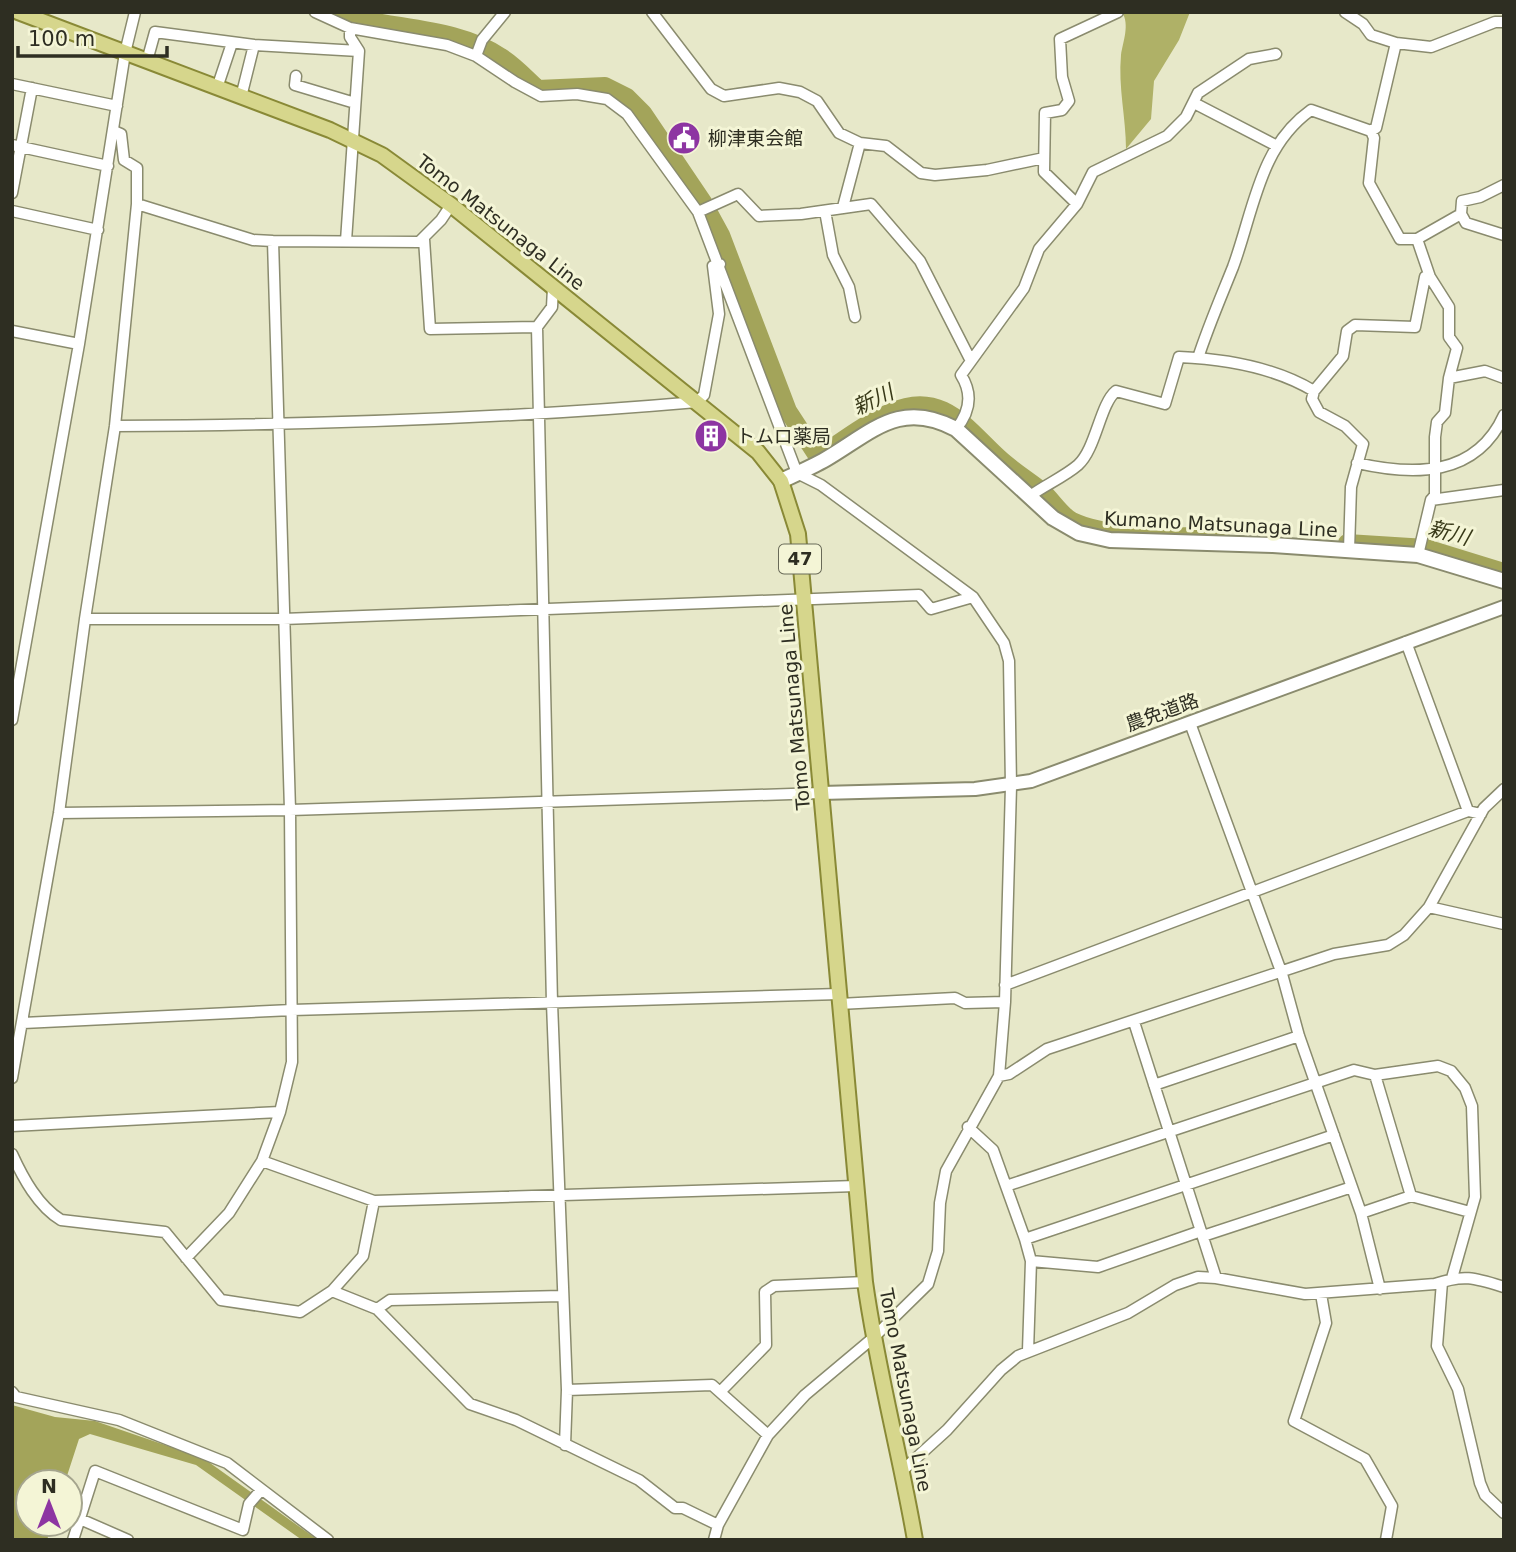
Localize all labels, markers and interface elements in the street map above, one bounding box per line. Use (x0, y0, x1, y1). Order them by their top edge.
scale bar (18, 14, 166, 58)
text: 100 m (28, 27, 95, 51)
public building icon: 柳津東会館 (665, 119, 703, 157)
place label: 柳津東会館 (708, 127, 803, 149)
street label: Tomo Matsunaga Line (412, 149, 589, 294)
water label: 新川 (849, 379, 899, 420)
building icon: トムロ薬局 (692, 417, 730, 455)
place label: トムロ薬局 (736, 425, 831, 447)
street label: Kumano Matsunaga Line (1104, 507, 1338, 541)
water label: 新川 (1426, 516, 1474, 551)
road number: 47 (779, 544, 821, 574)
street label: Tomo Matsunaga Line (774, 603, 814, 812)
street label: 農免道路 (1123, 689, 1201, 735)
street label: Tomo Matsunaga Line (875, 1286, 937, 1494)
north arrow (14, 1468, 84, 1538)
text: N (41, 1475, 57, 1497)

